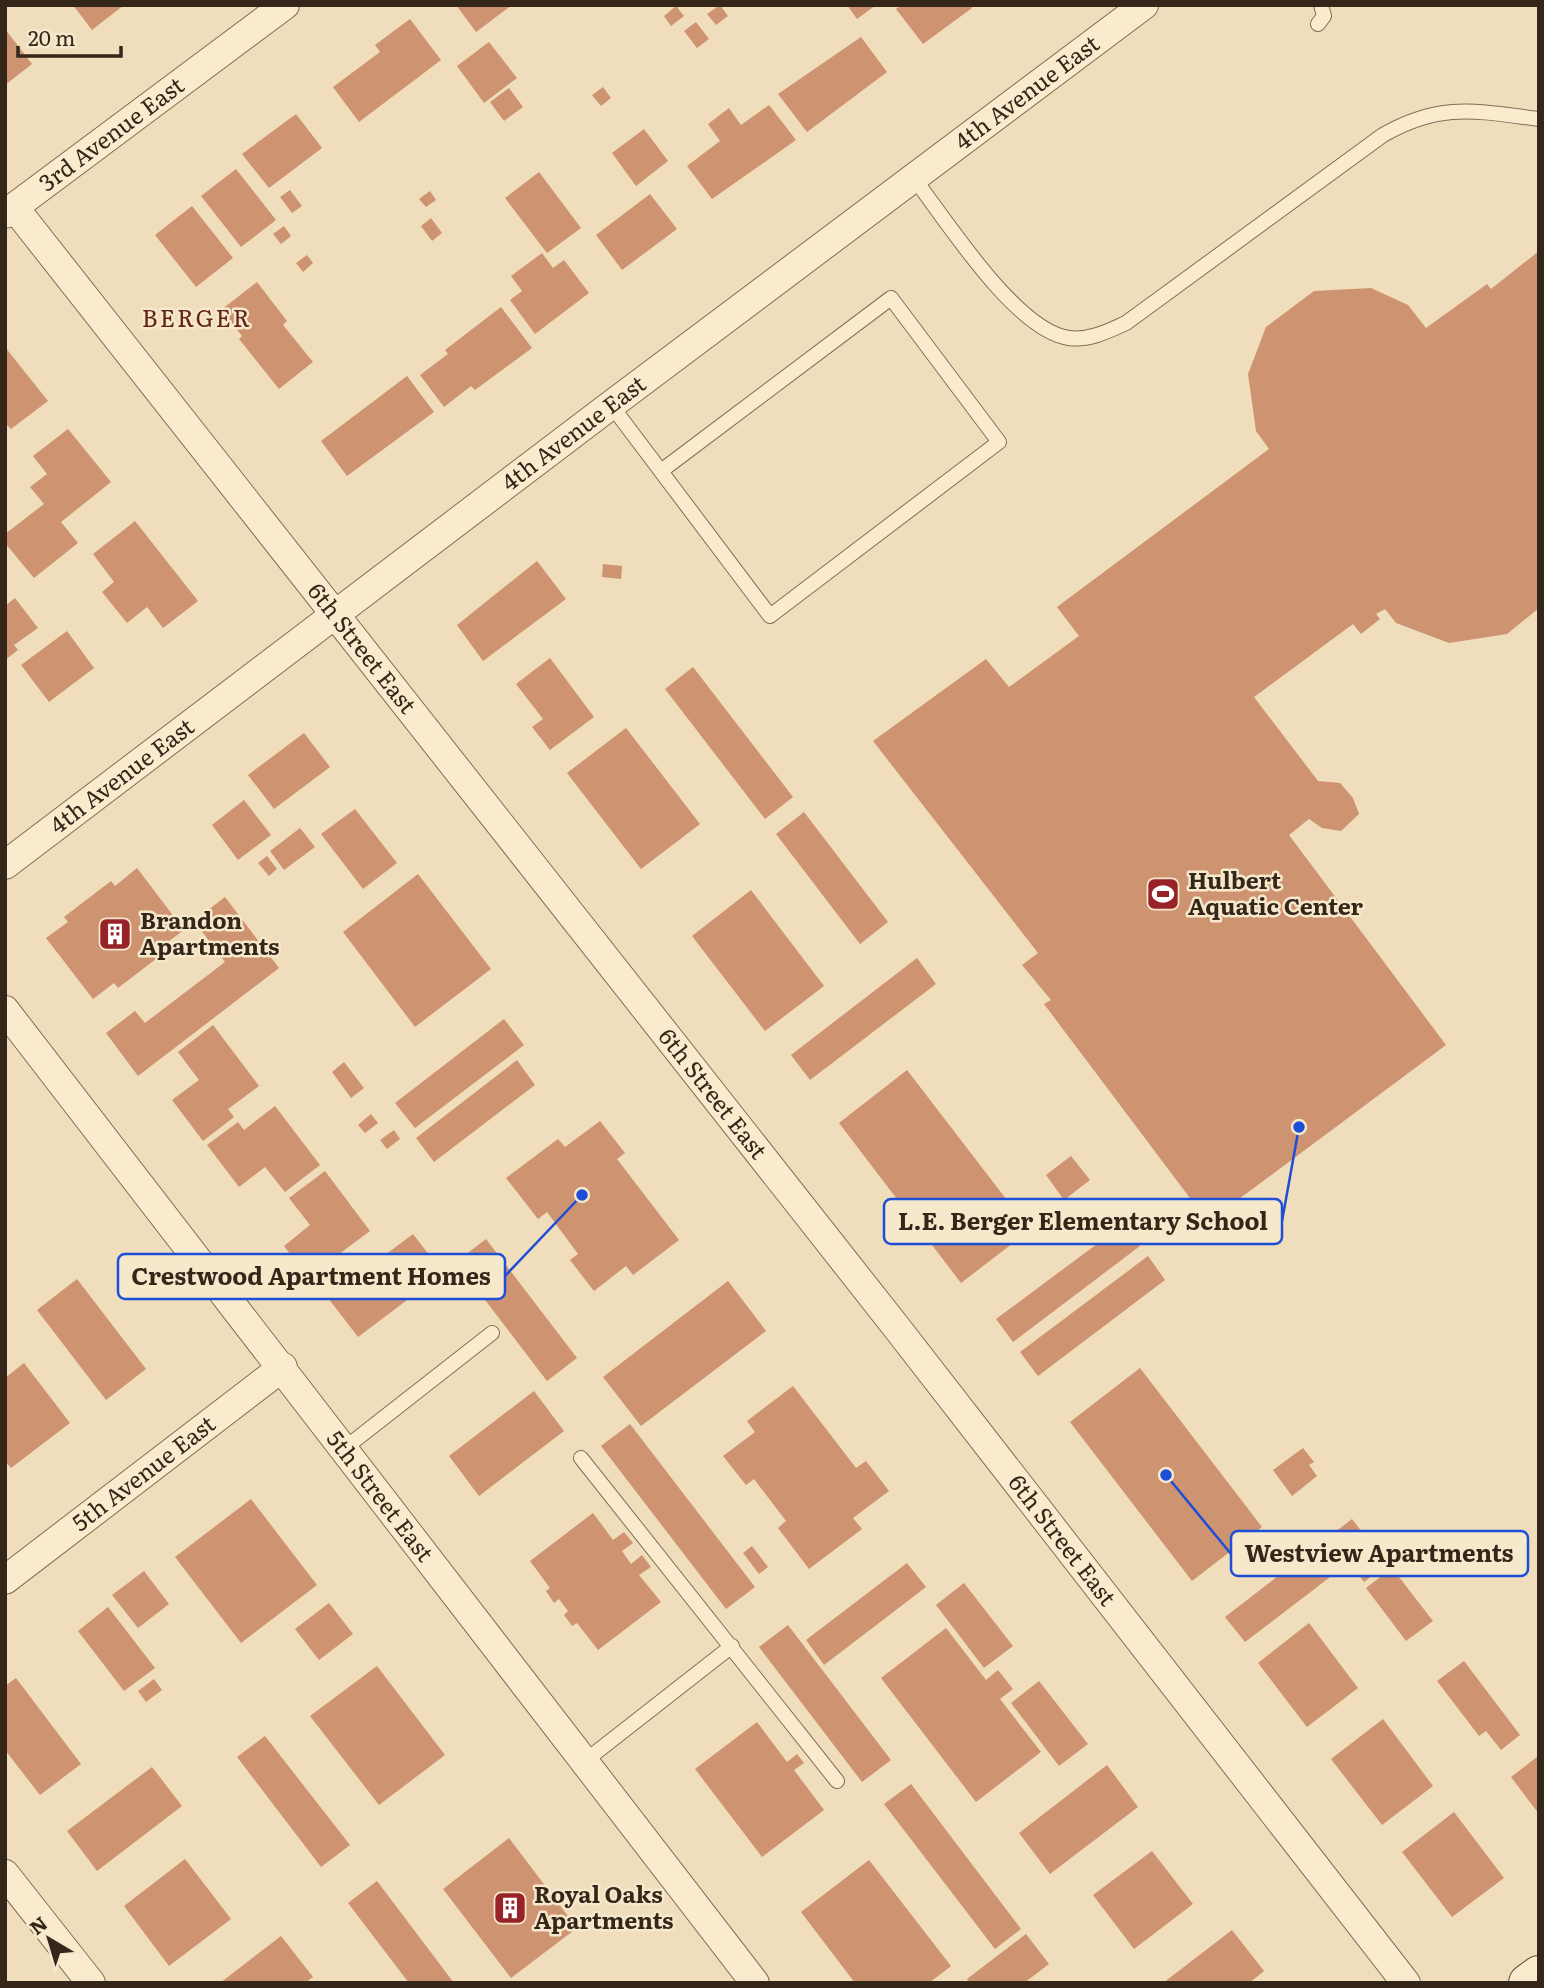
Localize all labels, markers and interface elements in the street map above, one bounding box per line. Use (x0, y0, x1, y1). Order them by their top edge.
scale bar (18, 14, 121, 58)
text: 20 m (28, 21, 75, 52)
street label: 4th Avenue East (946, 25, 1106, 157)
street label: 3rd Avenue East (31, 67, 191, 198)
district label: BERGER (142, 299, 252, 334)
street label: 4th Avenue East (493, 365, 653, 498)
street label: 6th Street East (301, 575, 426, 720)
street label: 4th Avenue East (41, 708, 201, 841)
place label: Hulbert Aquatic Center (1188, 862, 1364, 922)
sports icon: Hulbert Aquatic Center (1144, 875, 1182, 913)
place label: Brandon Apartments (140, 902, 280, 962)
building icon: Brandon Apartments (96, 915, 134, 953)
street label: 6th Street East (652, 1020, 777, 1166)
callout: L.E. Berger Elementary School (884, 1199, 1282, 1244)
text: L.E. Berger Elementary School (898, 1202, 1268, 1237)
callout: Crestwood Apartment Homes (118, 1254, 505, 1299)
text: Crestwood Apartment Homes (131, 1257, 491, 1292)
street label: 5th Avenue East (64, 1406, 222, 1538)
street label: 5th Street East (320, 1422, 443, 1568)
street label: 6th Street East (1002, 1466, 1126, 1613)
callout: Westview Apartments (1231, 1531, 1528, 1576)
text: Westview Apartments (1244, 1534, 1514, 1569)
place label: Royal Oaks Apartments (534, 1876, 674, 1936)
building icon: Royal Oaks Apartments (491, 1889, 529, 1927)
north arrow (14, 1904, 84, 1974)
text: N (23, 1909, 53, 1941)

